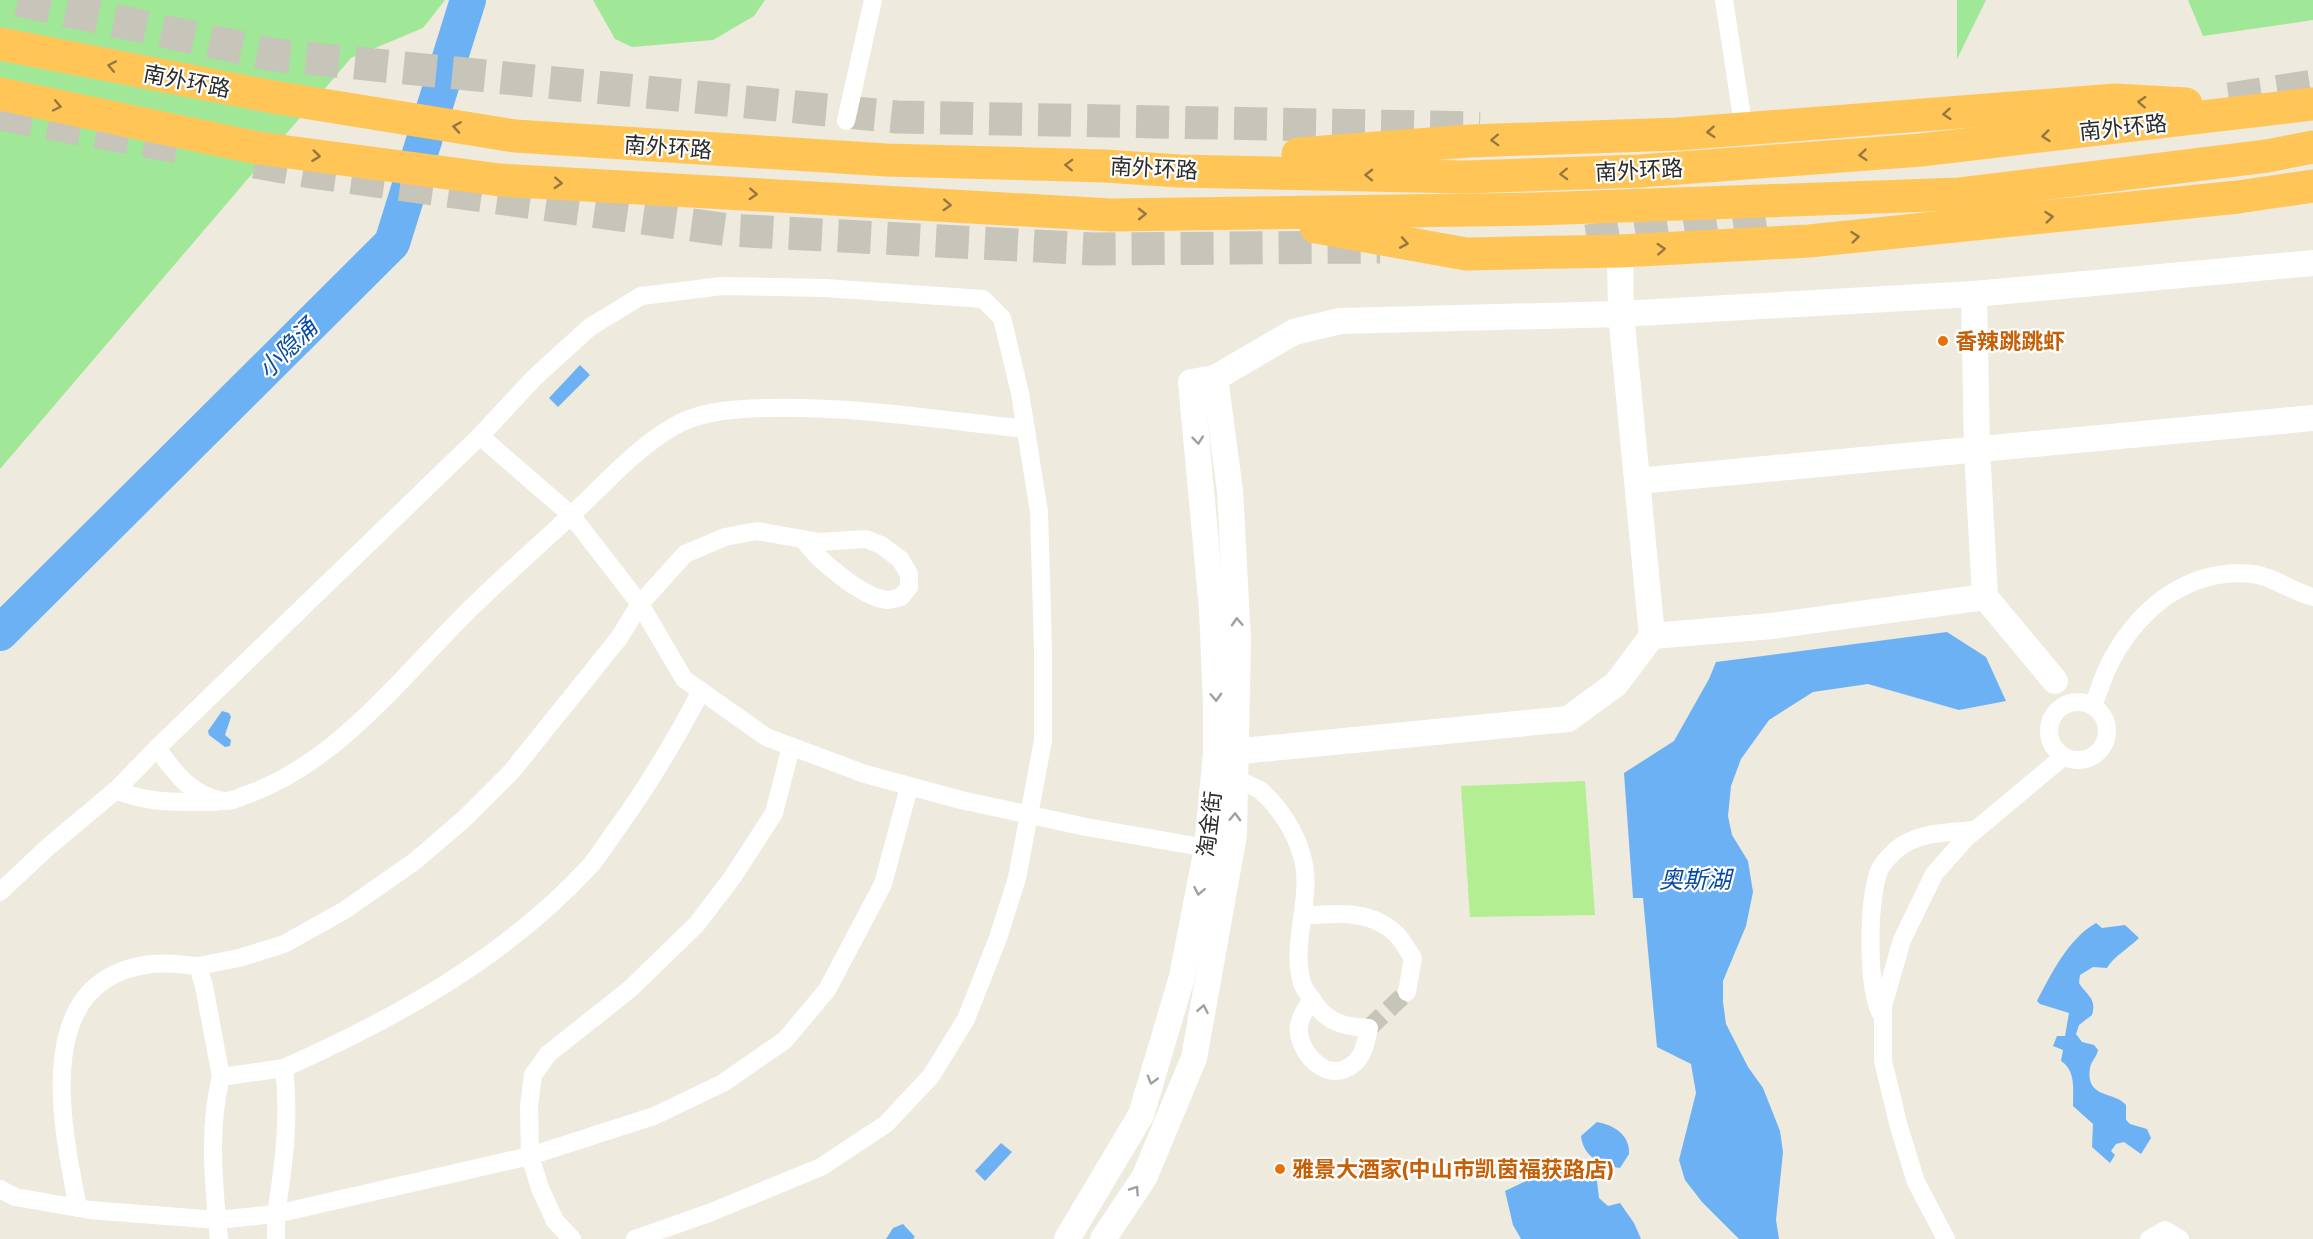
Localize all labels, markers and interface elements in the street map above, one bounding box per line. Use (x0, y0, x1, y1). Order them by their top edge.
street label: 南外环路 (141, 56, 233, 106)
one-way arrow (108, 60, 118, 73)
one-way arrow (2137, 95, 2146, 108)
one-way arrow (52, 99, 62, 112)
street label: 南外环路 (2077, 105, 2169, 149)
one-way arrow (1943, 107, 1952, 120)
one-way arrow (452, 121, 462, 134)
one-way arrow (1706, 125, 1715, 138)
street label: 南外环路 (623, 127, 713, 167)
one-way arrow (2042, 129, 2051, 141)
one-way arrow (1491, 134, 1500, 147)
one-way arrow (1859, 148, 1868, 161)
one-way arrow (311, 149, 320, 161)
street label: 南外环路 (1109, 149, 1199, 187)
street label: 南外环路 (1594, 151, 1684, 189)
one-way arrow (1065, 158, 1074, 171)
one-way arrow (1559, 167, 1568, 180)
one-way arrow (1364, 169, 1373, 181)
one-way arrow (553, 177, 562, 190)
one-way arrow (748, 188, 757, 201)
one-way arrow (943, 199, 952, 212)
one-way arrow (1138, 208, 1147, 220)
one-way arrow (2045, 211, 2054, 224)
one-way arrow (1851, 231, 1860, 243)
one-way arrow (1399, 236, 1409, 249)
one-way arrow (1656, 243, 1665, 256)
water label: 小隐涌 (249, 308, 327, 386)
place label: 香辣跳跳虾 (1955, 324, 2065, 358)
marker: 香辣跳跳虾 (1936, 334, 1950, 348)
one-way arrow (1191, 435, 1204, 445)
one-way arrow (1231, 617, 1244, 626)
one-way arrow (1210, 693, 1222, 702)
street label: 淘金街 (1188, 789, 1230, 859)
one-way arrow (1228, 812, 1241, 821)
water label: 奥斯湖 (1659, 861, 1735, 897)
one-way arrow (1193, 886, 1206, 896)
one-way arrow (1197, 1004, 1209, 1014)
one-way arrow (1147, 1074, 1159, 1085)
place label: 雅景大酒家(中山市凯茵福获路店) (1292, 1152, 1614, 1186)
marker: 雅景大酒家(中山市凯茵福获路店) (1273, 1162, 1287, 1176)
one-way arrow (1128, 1186, 1139, 1197)

